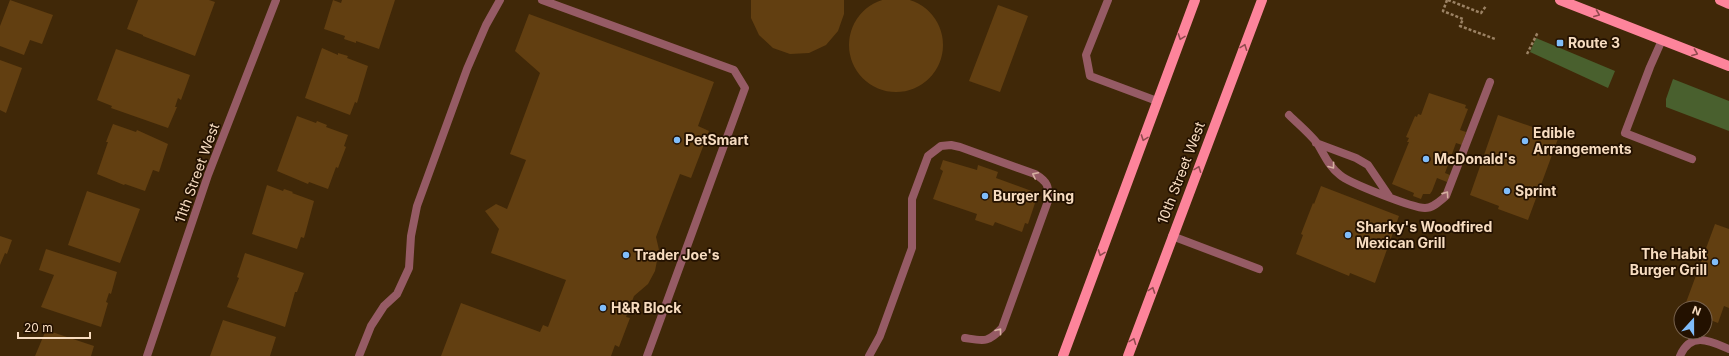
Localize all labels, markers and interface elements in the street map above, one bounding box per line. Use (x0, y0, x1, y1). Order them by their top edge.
one-way arrow (1593, 10, 1600, 18)
one-way arrow (1178, 33, 1186, 40)
place label: Route 3 (1568, 34, 1620, 51)
marker: Route 3 (1555, 38, 1565, 48)
one-way arrow (1240, 44, 1248, 51)
one-way arrow (1692, 48, 1699, 56)
street label: 10th Street West (1153, 119, 1208, 226)
street label: 11th Street West (171, 120, 223, 225)
place label: Edible Arrangements (1533, 124, 1632, 157)
place label: PetSmart (685, 131, 749, 148)
one-way arrow (1140, 134, 1148, 141)
marker: PetSmart (672, 135, 682, 145)
marker: Edible Arrangements (1520, 136, 1530, 146)
place label: McDonald's (1434, 150, 1516, 167)
marker: McDonald's (1421, 154, 1431, 164)
one-way arrow (1327, 162, 1334, 169)
one-way arrow (1194, 165, 1202, 172)
one-way arrow (1031, 172, 1039, 180)
place label: Sprint (1515, 182, 1556, 199)
marker: Sprint (1502, 186, 1512, 196)
place label: Burger King (993, 187, 1074, 204)
marker: Burger King (980, 191, 990, 201)
one-way arrow (1441, 191, 1449, 198)
place label: Sharky's Woodfired Mexican Grill (1356, 218, 1492, 251)
marker: Sharky's Woodfired Mexican Grill (1343, 230, 1353, 240)
place label: The Habit Burger Grill (1630, 245, 1707, 278)
place label: Trader Joe's (634, 246, 720, 263)
marker: Trader Joe's (621, 250, 631, 260)
one-way arrow (1098, 250, 1106, 257)
marker: The Habit Burger Grill (1710, 257, 1720, 267)
one-way arrow (1148, 287, 1156, 294)
place label: H&R Block (611, 299, 682, 316)
north arrow (1673, 300, 1713, 340)
marker: H&R Block (598, 303, 608, 313)
text: N (1690, 303, 1703, 319)
scale bar (18, 314, 90, 340)
text: 20 m (24, 320, 53, 335)
one-way arrow (994, 328, 1001, 335)
one-way arrow (1129, 338, 1137, 345)

